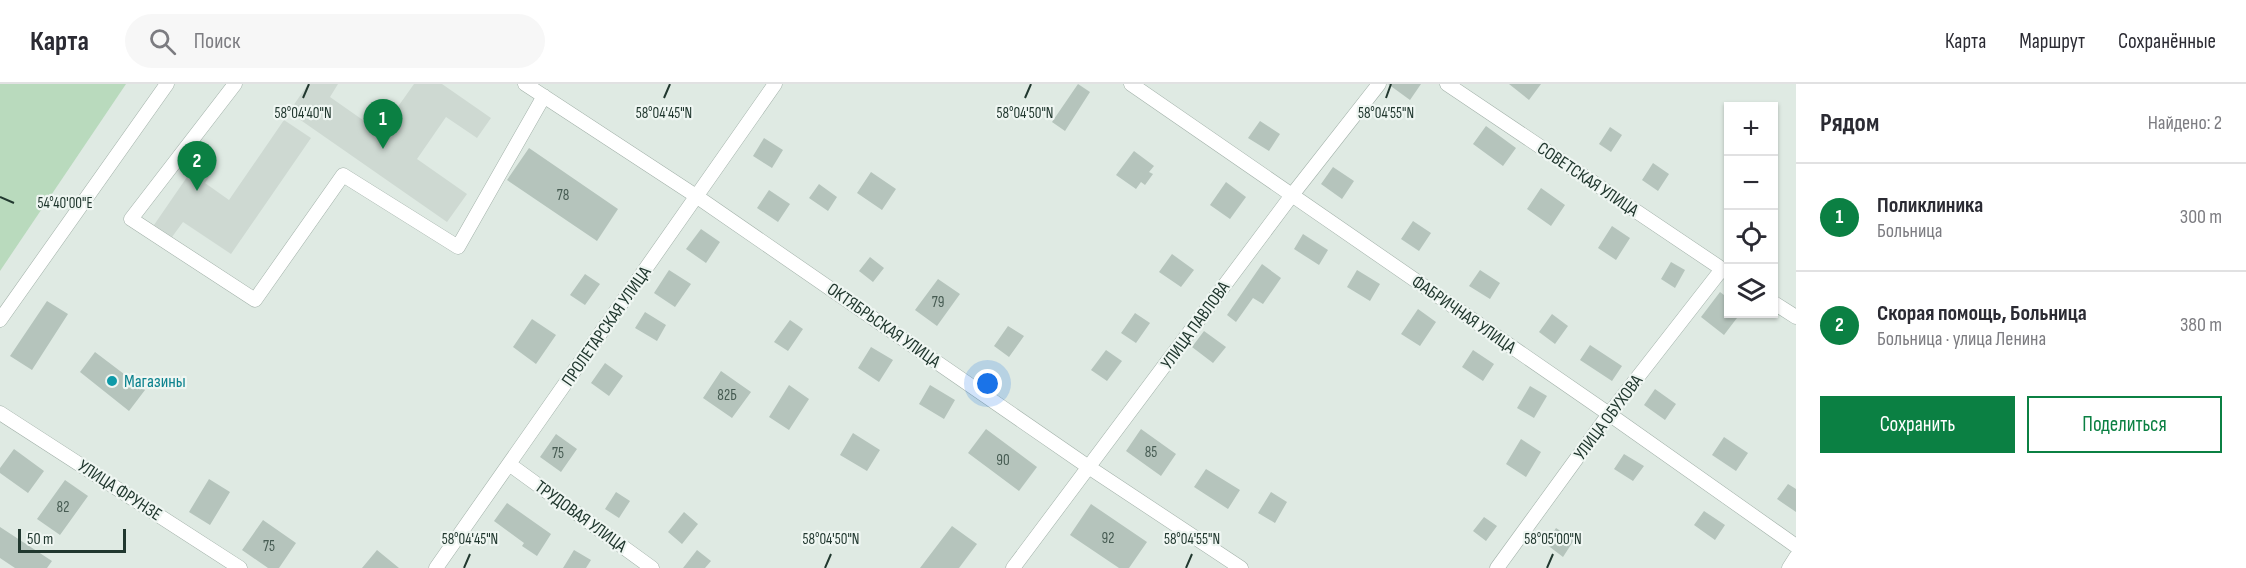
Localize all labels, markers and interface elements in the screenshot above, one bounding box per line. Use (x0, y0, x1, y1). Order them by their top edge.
search box (125, 14, 545, 68)
text: Карта (30, 25, 89, 58)
icon: search (146, 25, 179, 58)
text: Поиск (194, 28, 240, 55)
text: Карта (1945, 29, 1986, 54)
text: Маршрут (2019, 29, 2085, 54)
text: Сохранённые (2118, 29, 2216, 54)
pin: 1 (364, 100, 403, 149)
map controls (1724, 102, 1778, 318)
button: + (1724, 102, 1778, 156)
text: 58°04'40"N (274, 104, 332, 123)
text: 58°04'45"N (636, 104, 692, 123)
text: 58°04'50"N (997, 104, 1053, 123)
text: 58°04'55"N (1358, 104, 1414, 123)
text: Рядом (1820, 108, 1879, 139)
text: Найдено: 2 (2148, 111, 2222, 135)
street label: СОВЕТСКАЯ УЛИЦА (1533, 138, 1643, 221)
pin: 2 (178, 141, 216, 191)
button: − (1724, 156, 1778, 210)
house number: 78 (557, 186, 569, 205)
text: Поликлиника (1877, 192, 1983, 219)
text: 54°40'00"E (37, 194, 93, 213)
text: 1 (1836, 205, 1843, 229)
text: 300 m (2180, 205, 2222, 229)
button: locate (1724, 210, 1778, 264)
text: Больница (1877, 219, 1942, 243)
street label: ПРОЛЕТАРСКАЯ УЛИЦА (557, 262, 656, 390)
button: layers (1724, 264, 1778, 318)
street label: ФАБРИЧНАЯ УЛИЦА (1408, 271, 1520, 358)
street label: УЛИЦА ПАВЛОВА (1157, 277, 1234, 373)
street label: ОКТЯБРЬСКАЯ УЛИЦА (823, 279, 944, 372)
house number: 79 (932, 293, 944, 312)
text: Скорая помощь, Больница (1877, 300, 2087, 327)
text: 2 (1835, 313, 1844, 337)
text: 380 m (2180, 313, 2222, 337)
text: Больница · улица Ленина (1877, 327, 2046, 351)
your location (973, 369, 1002, 398)
street label: УЛИЦА ОБУХОВА (1570, 370, 1647, 464)
place label: Магазины (124, 371, 186, 392)
marker: Магазины (105, 374, 119, 388)
house number: 82Б (717, 386, 737, 405)
button: Сохранить (1820, 396, 2015, 453)
button: Поделиться (2027, 396, 2222, 453)
house number: 85 (1145, 443, 1157, 462)
house number: 75 (552, 444, 564, 463)
house number: 90 (996, 451, 1010, 470)
street label: УЛИЦА ФРУНЗЕ (74, 456, 166, 525)
street label: ТРУДОВАЯ УЛИЦА (531, 476, 631, 557)
house number: 82 (57, 498, 69, 517)
scale bar (18, 526, 126, 554)
house number: 92 (1102, 529, 1114, 548)
text: 50 m (27, 530, 53, 549)
text: 58°04'45"N (442, 530, 498, 549)
text: 58°04'50"N (803, 530, 859, 549)
text: 58°04'55"N (1164, 530, 1220, 549)
text: 58°05'00"N (1524, 530, 1582, 549)
house number: 75 (263, 537, 275, 556)

